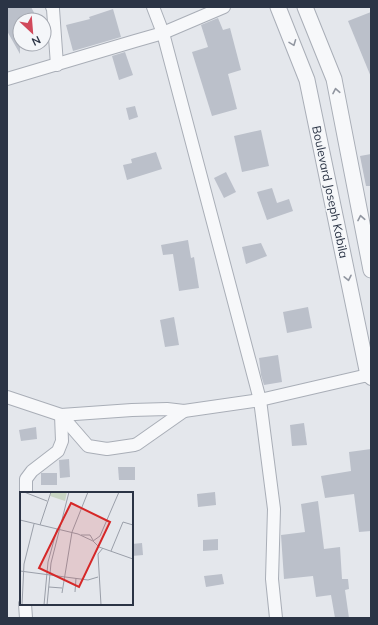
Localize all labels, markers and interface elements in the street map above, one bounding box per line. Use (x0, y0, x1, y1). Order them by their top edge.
north arrow (12, 12, 52, 52)
text: N (30, 33, 43, 49)
one-way arrow (288, 40, 296, 47)
one-way arrow (332, 88, 341, 94)
street label: Boulevard Joseph Kabila (309, 124, 352, 259)
one-way arrow (357, 215, 365, 222)
one-way arrow (343, 275, 352, 282)
inset map (20, 492, 133, 605)

